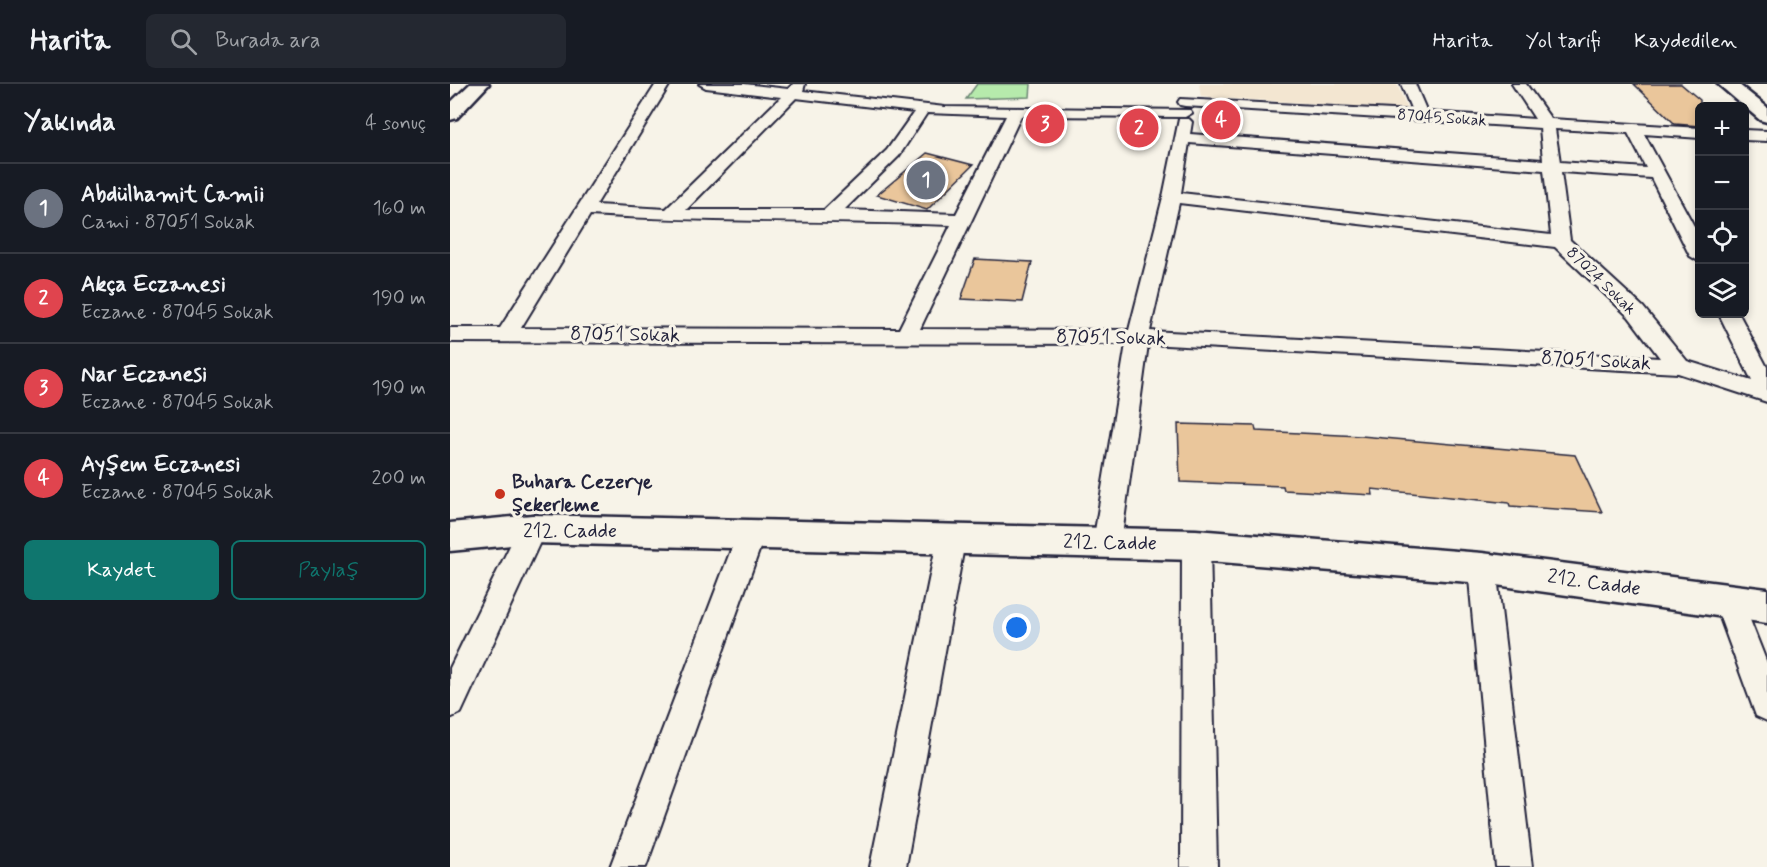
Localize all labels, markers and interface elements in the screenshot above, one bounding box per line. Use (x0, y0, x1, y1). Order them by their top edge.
search box (146, 14, 566, 68)
text: Harita (30, 23, 110, 60)
icon: search (167, 25, 200, 58)
text: Burada ara (215, 27, 320, 55)
text: Harita (1432, 27, 1493, 55)
text: Yol tarifi (1526, 27, 1601, 55)
text: Kaydedilen (1634, 27, 1737, 55)
pin: 4 (1202, 98, 1240, 142)
pin: 3 (1026, 102, 1064, 147)
map controls (1695, 102, 1749, 318)
button: + (1695, 102, 1749, 156)
street label: 87045 Sokak (1397, 104, 1487, 132)
text: Yakında (24, 106, 116, 140)
pin: 2 (1120, 106, 1158, 150)
text: 4 sonuç (365, 110, 426, 137)
button: − (1695, 156, 1749, 210)
pin: 1 (906, 158, 946, 202)
text: Abdülhamit Camii (81, 181, 264, 209)
text: 1 (39, 195, 48, 222)
text: 160 m (373, 195, 426, 222)
text: Cami · 87051 Sokak (81, 209, 255, 236)
button: locate (1695, 210, 1749, 264)
street label: 87024 Sokak (1562, 243, 1640, 320)
button: layers (1695, 264, 1749, 318)
text: Akça Eczanesi (81, 271, 226, 299)
text: 2 (39, 285, 48, 312)
text: 190 m (372, 285, 426, 312)
text: Eczane · 87045 Sokak (81, 299, 273, 326)
street label: 87051 Sokak (570, 321, 680, 349)
street label: 87051 Sokak (1056, 324, 1166, 352)
street label: 87051 Sokak (1540, 345, 1652, 377)
text: Nar Eczanesi (81, 361, 207, 389)
text: 3 (39, 375, 48, 402)
text: 190 m (372, 375, 426, 402)
text: Eczane · 87045 Sokak (81, 389, 273, 416)
text: Ayşem Eczanesi (81, 451, 240, 479)
text: 4 (38, 465, 49, 492)
text: 200 m (371, 465, 426, 492)
place label: Buhara Cezerye Şekerleme (512, 469, 653, 519)
text: Eczane · 87045 Sokak (81, 479, 273, 506)
marker: Buhara Cezerye Şekerleme (493, 487, 507, 501)
street label: 212. Cadde (523, 518, 617, 545)
street label: 212. Cadde (1063, 529, 1157, 557)
button: Kaydet (24, 540, 219, 600)
button: Paylaş (231, 540, 426, 600)
street label: 212. Cadde (1546, 563, 1642, 603)
your location (1002, 613, 1031, 642)

